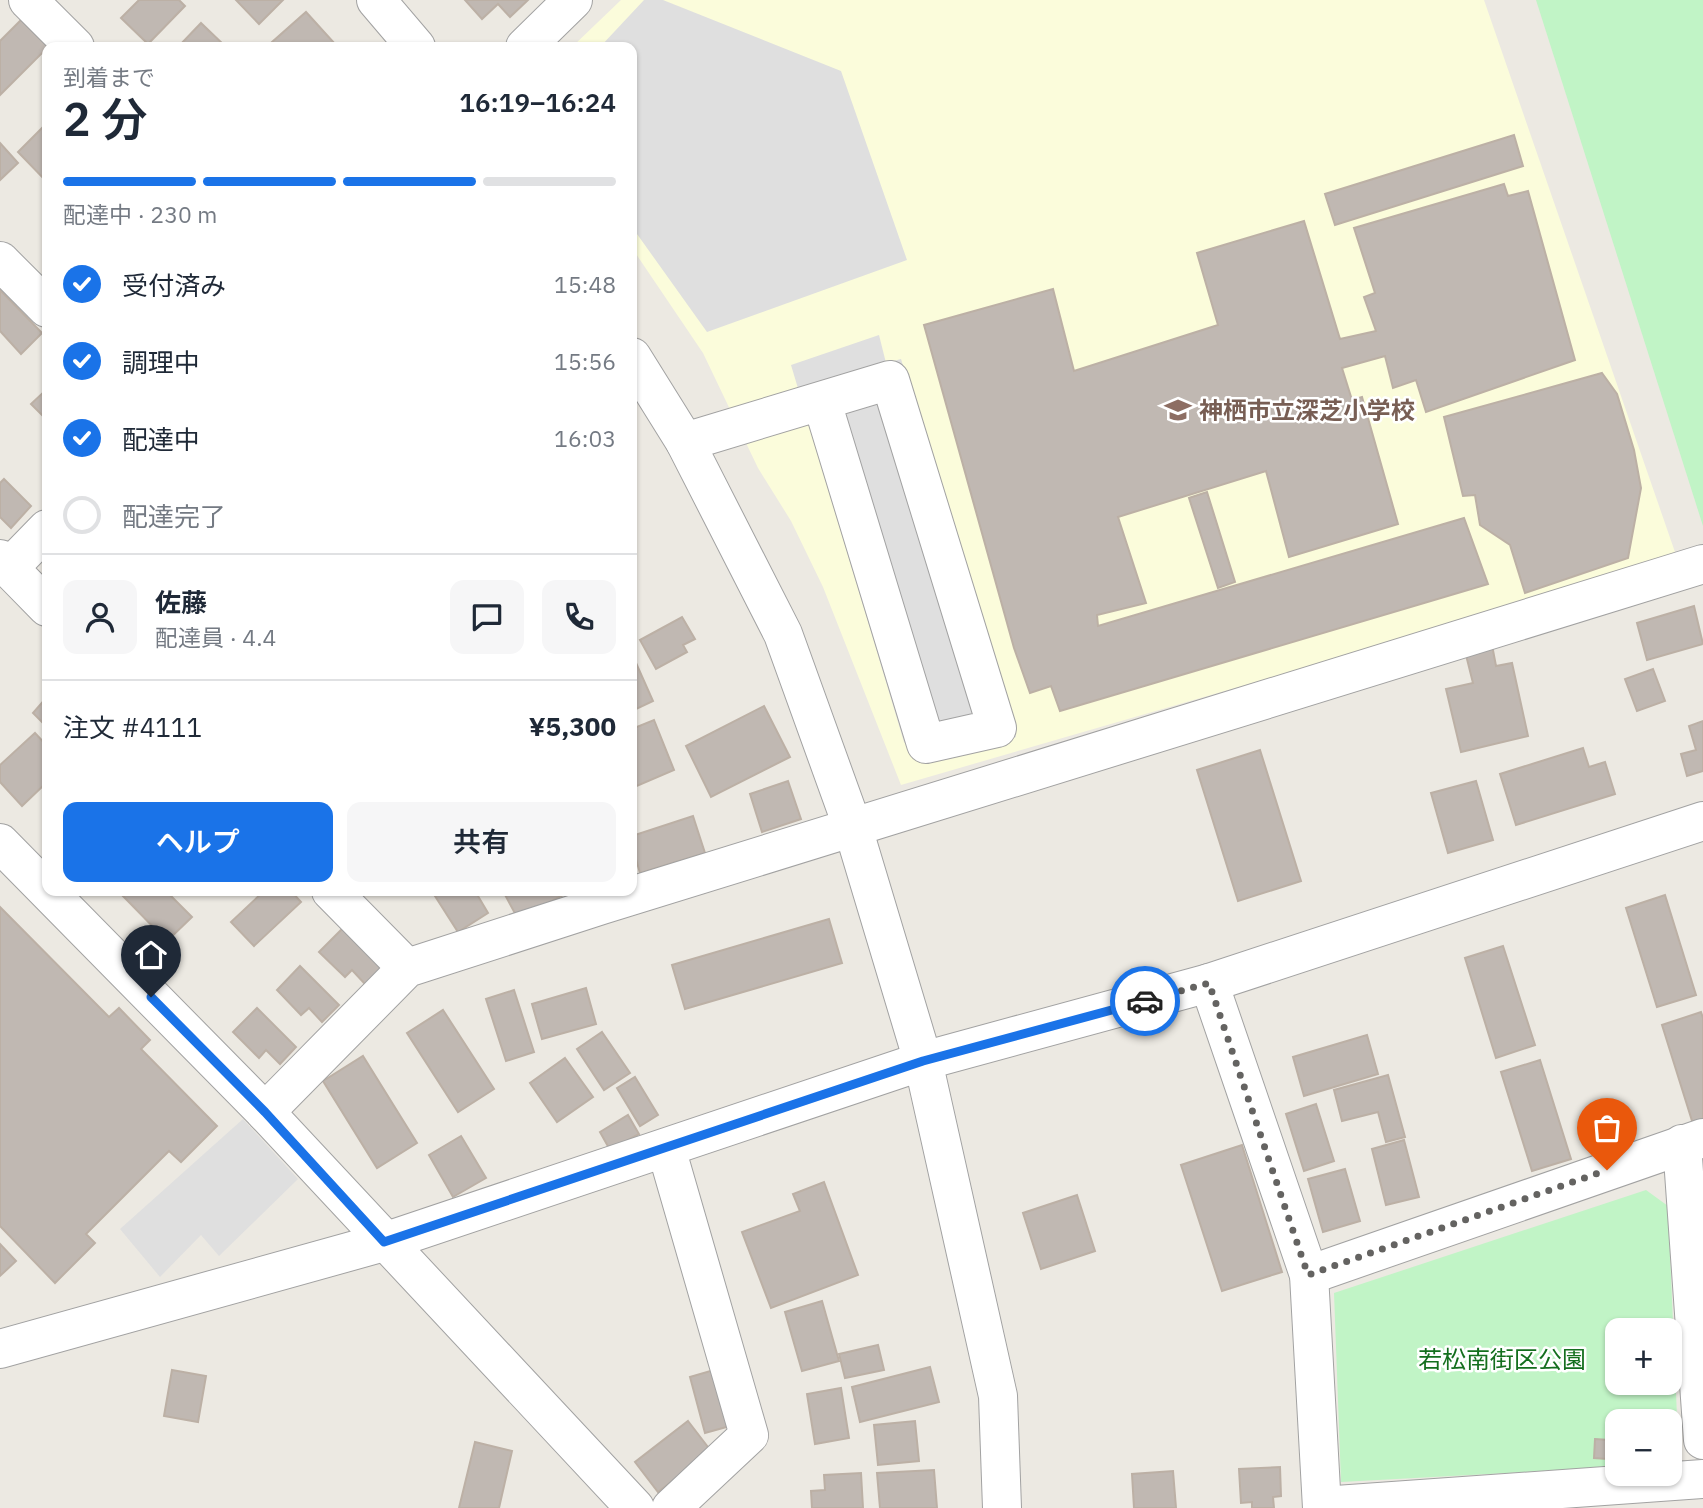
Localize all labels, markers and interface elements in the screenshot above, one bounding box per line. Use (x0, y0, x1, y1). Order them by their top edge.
text: 到着まで (63, 62, 155, 92)
text: 16:19–16:24 (459, 85, 616, 119)
text: 2 分 (63, 89, 147, 149)
text: 配達中 · 230 m (63, 199, 217, 229)
icon: check (63, 265, 101, 303)
text: 受付済み (122, 268, 226, 302)
text: 15:48 (554, 269, 616, 299)
icon: check (63, 342, 101, 380)
text: 調理中 (122, 345, 200, 379)
text: 15:56 (554, 346, 616, 376)
place label: 神栖市立深芝小学校 (1199, 394, 1415, 426)
school or university icon: 神栖市立深芝小学校 (1163, 395, 1193, 425)
icon: check (63, 419, 101, 457)
text: 配達中 (122, 422, 200, 456)
text: 16:03 (554, 423, 616, 453)
text: 配達完了 (122, 499, 226, 533)
button: person (63, 580, 137, 654)
button: chat (450, 580, 524, 654)
button: phone (542, 580, 616, 654)
text: 佐藤 (155, 585, 207, 619)
text: 配達員 · 4.4 (155, 622, 276, 652)
text: ¥5,300 (529, 709, 616, 743)
text: 注文 #4111 (63, 710, 202, 744)
button: ヘルプ (63, 802, 333, 882)
button: 共有 (347, 802, 616, 882)
pin (121, 925, 181, 997)
icon: home (132, 936, 170, 974)
courier (1110, 966, 1180, 1036)
icon: car (1126, 982, 1164, 1020)
pin (1577, 1098, 1637, 1170)
icon: bag (1588, 1109, 1626, 1147)
map controls (1605, 1318, 1682, 1486)
button: + (1605, 1318, 1682, 1395)
park label: 若松南街区公園 (1418, 1343, 1586, 1375)
button: − (1605, 1409, 1682, 1486)

